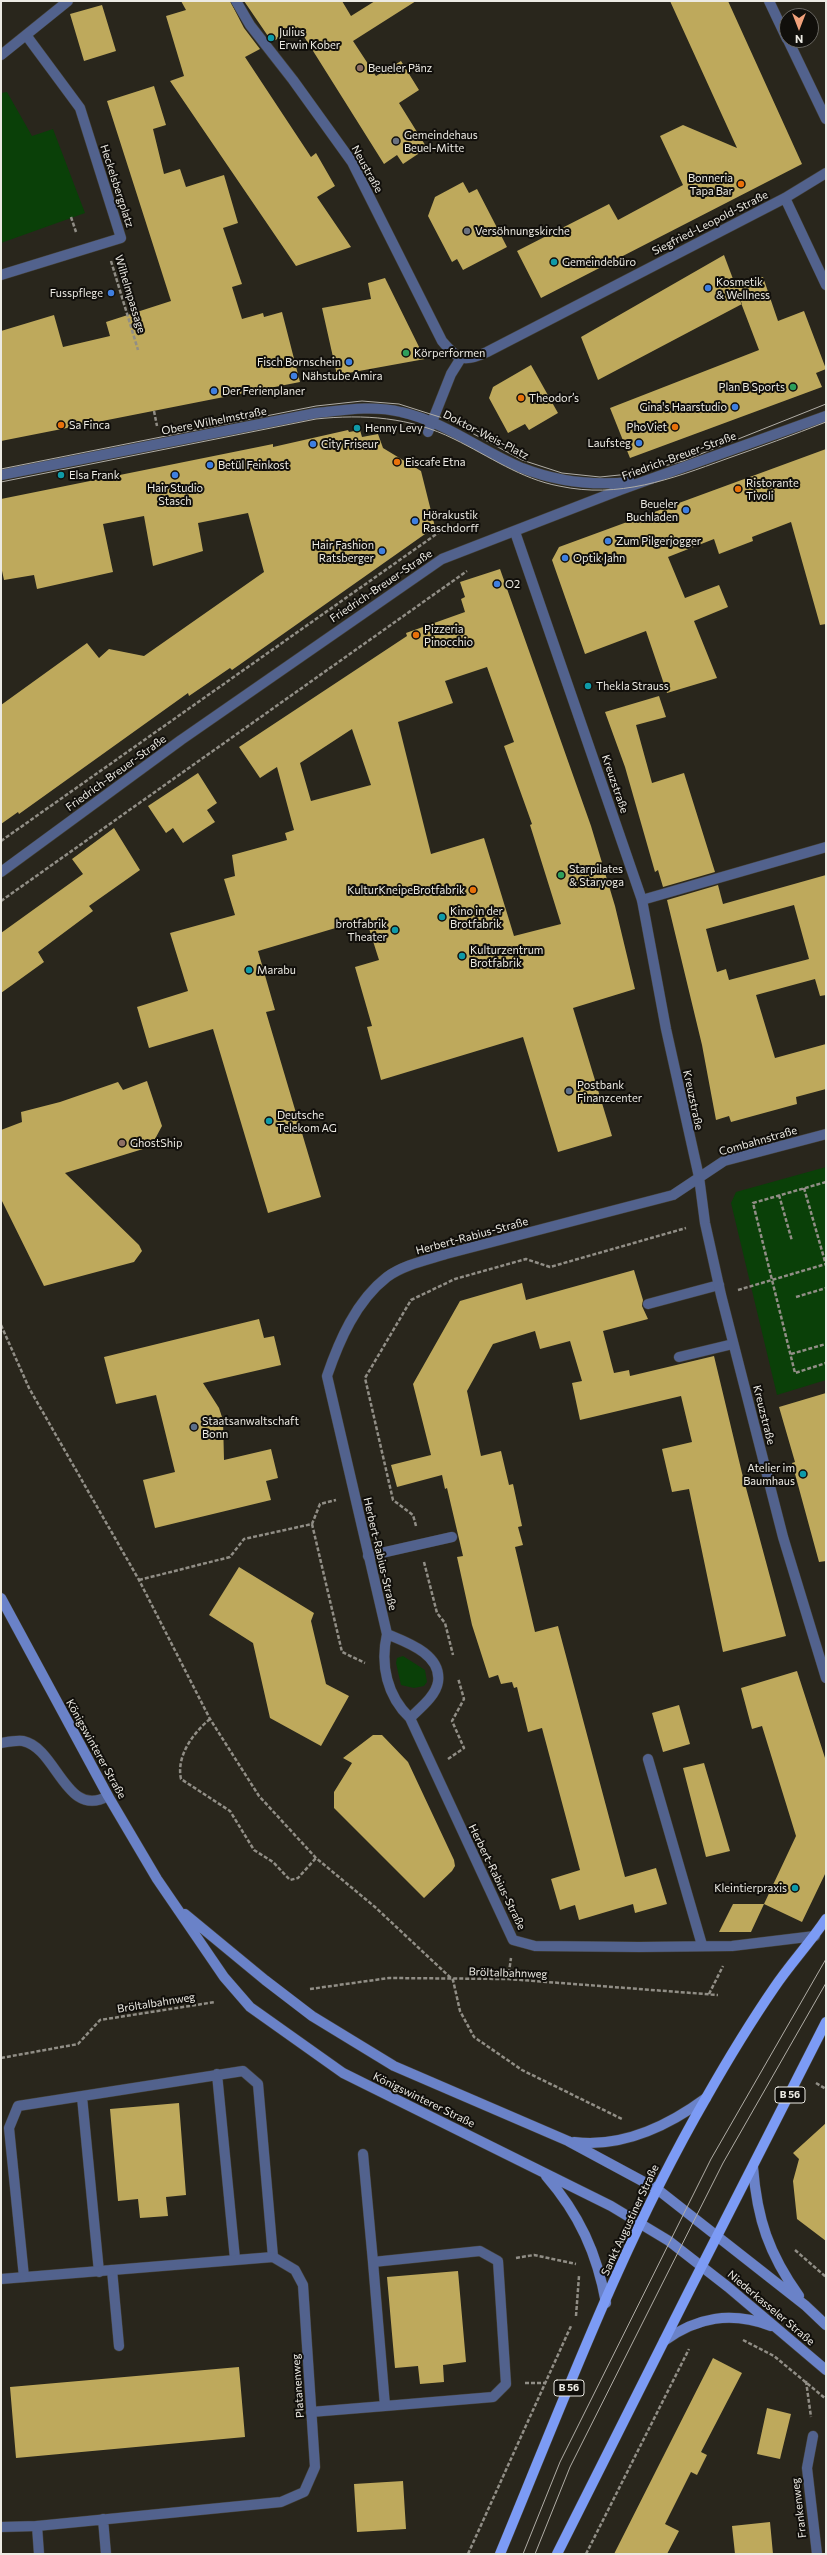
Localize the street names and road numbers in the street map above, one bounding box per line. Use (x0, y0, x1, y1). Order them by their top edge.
street label: Heckelsbergplatz (97, 143, 137, 229)
street label: Neustraße (349, 143, 385, 195)
street label: Siegfried-Leopold-Straße (650, 188, 770, 258)
street label: Wilhelmpassage (112, 253, 148, 335)
street label: Obere Wilhelmstraße (160, 404, 268, 438)
street label: Doktor-Weis-Platz (441, 408, 531, 462)
street label: Friedrich-Breuer-Straße (620, 429, 738, 483)
street label: Friedrich-Breuer-Straße (327, 547, 435, 625)
street label: Friedrich-Breuer-Straße (63, 732, 169, 814)
street label: Kreuzstraße (599, 753, 631, 815)
street label: Kreuzstraße (680, 1069, 706, 1131)
street label: Combahnstraße (717, 1124, 799, 1158)
street label: Herbert-Rabius-Straße (414, 1215, 530, 1257)
street label: Kreuzstraße (750, 1384, 778, 1446)
street label: Herbert-Rabius-Straße (361, 1496, 399, 1612)
street label: Königswinterer Straße (63, 1697, 129, 1801)
street label: Herbert-Rabius-Straße (466, 1822, 528, 1932)
street label: Bröltalbahnweg (468, 1965, 548, 1981)
street label: Bröltalbahnweg (116, 1990, 196, 2016)
street label: Königswinterer Straße (371, 2070, 477, 2130)
road number: B 56 (775, 2087, 805, 2103)
street label: Sankt Augustiner Straße (598, 2162, 662, 2278)
street label: Niederkasseler Straße (725, 2268, 817, 2348)
street label: Platanenweg (289, 2353, 307, 2419)
road number: B 56 (554, 2380, 584, 2396)
street label: Frankenweg (789, 2477, 809, 2539)

